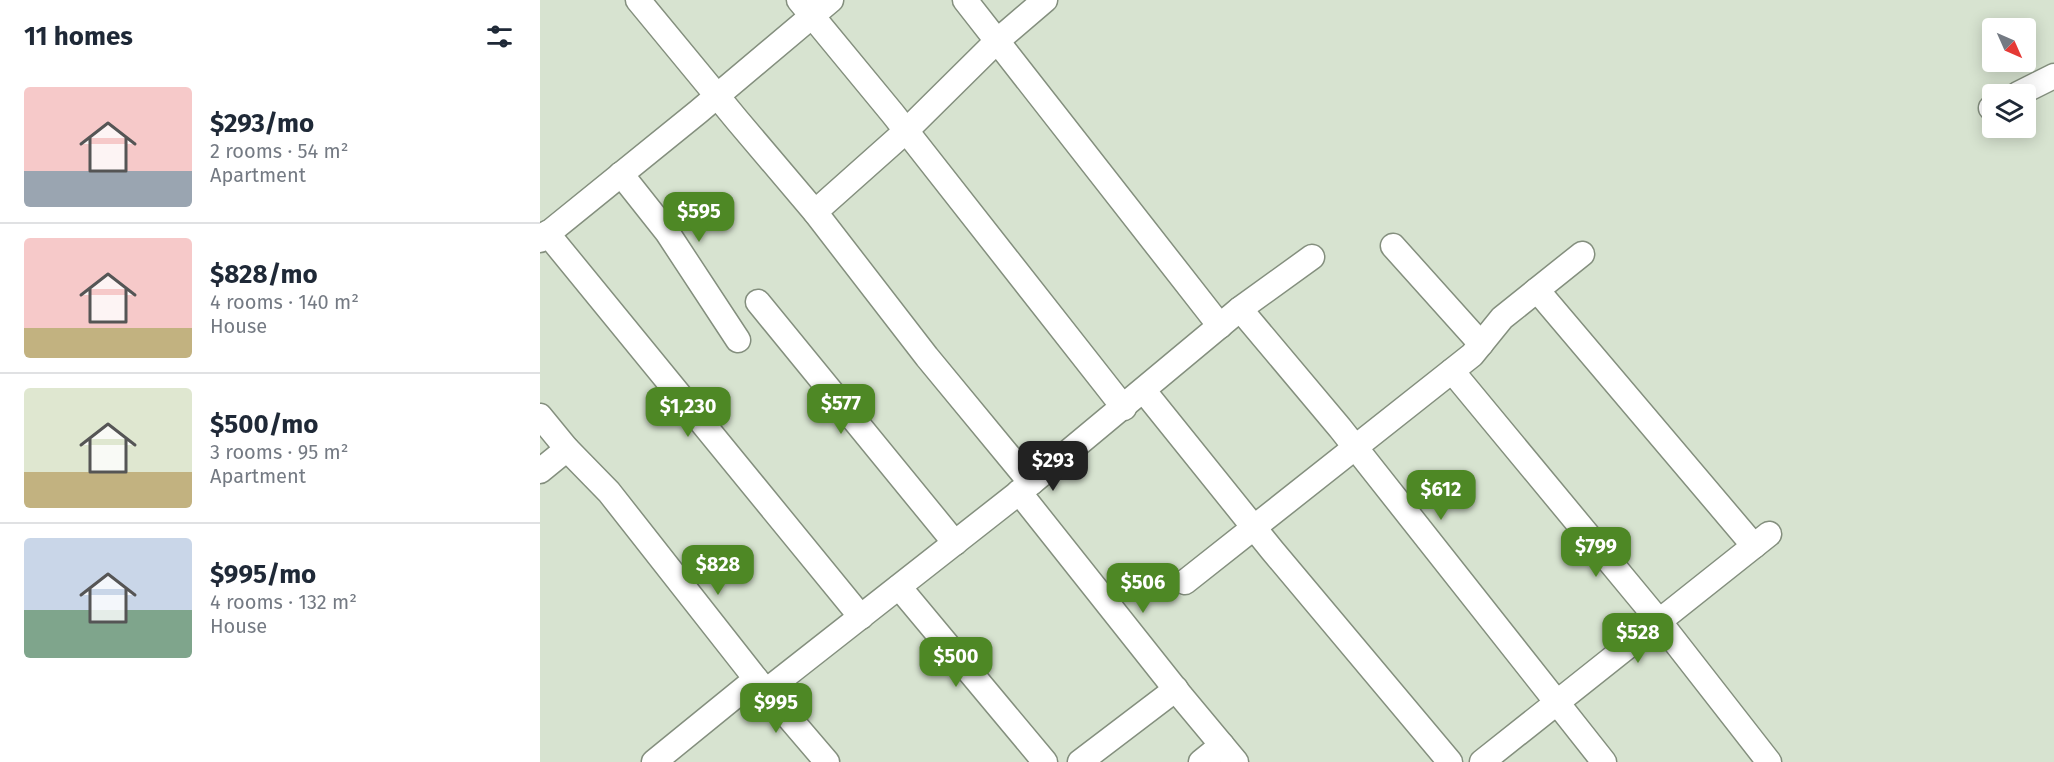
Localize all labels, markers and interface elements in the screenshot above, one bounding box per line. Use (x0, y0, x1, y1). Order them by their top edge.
north arrow (1982, 18, 2036, 72)
map controls (1982, 18, 2036, 138)
icon: filters (483, 20, 516, 53)
text: 11 homes (24, 21, 133, 52)
button: layers (1982, 84, 2036, 138)
text: $293/mo (210, 108, 314, 139)
icon: home (72, 111, 144, 183)
text: 2 rooms · 54 m² (210, 139, 349, 163)
text: Apartment (210, 163, 306, 187)
pin: $595 (663, 192, 735, 243)
text: $595 (677, 199, 721, 223)
text: $828/mo (210, 259, 318, 290)
icon: home (72, 262, 144, 334)
text: 4 rooms · 140 m² (210, 290, 359, 314)
text: House (210, 314, 267, 338)
pin: $577 (805, 384, 877, 435)
pin: $1,230 (639, 387, 737, 438)
text: $577 (821, 391, 861, 415)
text: $1,230 (660, 394, 716, 418)
text: $500/mo (210, 409, 319, 440)
icon: home (72, 412, 144, 484)
text: 3 rooms · 95 m² (210, 440, 349, 464)
pin: $293 (1017, 441, 1089, 492)
text: $293 (1032, 448, 1074, 472)
text: Apartment (210, 464, 306, 488)
pin: $612 (1405, 470, 1477, 521)
text: $612 (1421, 477, 1461, 501)
pin: $799 (1560, 527, 1632, 578)
text: $799 (1575, 534, 1617, 558)
pin: $828 (682, 545, 754, 596)
text: $828 (696, 552, 740, 576)
text: $995/mo (210, 559, 316, 590)
icon: home (72, 562, 144, 634)
pin: $506 (1107, 563, 1179, 614)
text: $506 (1121, 570, 1165, 594)
text: 4 rooms · 132 m² (210, 590, 357, 614)
pin: $528 (1602, 613, 1674, 664)
text: House (210, 614, 267, 638)
text: $528 (1616, 620, 1660, 644)
pin: $500 (920, 637, 992, 688)
text: $500 (933, 644, 979, 668)
pin: $995 (740, 683, 812, 734)
text: $995 (754, 690, 798, 714)

